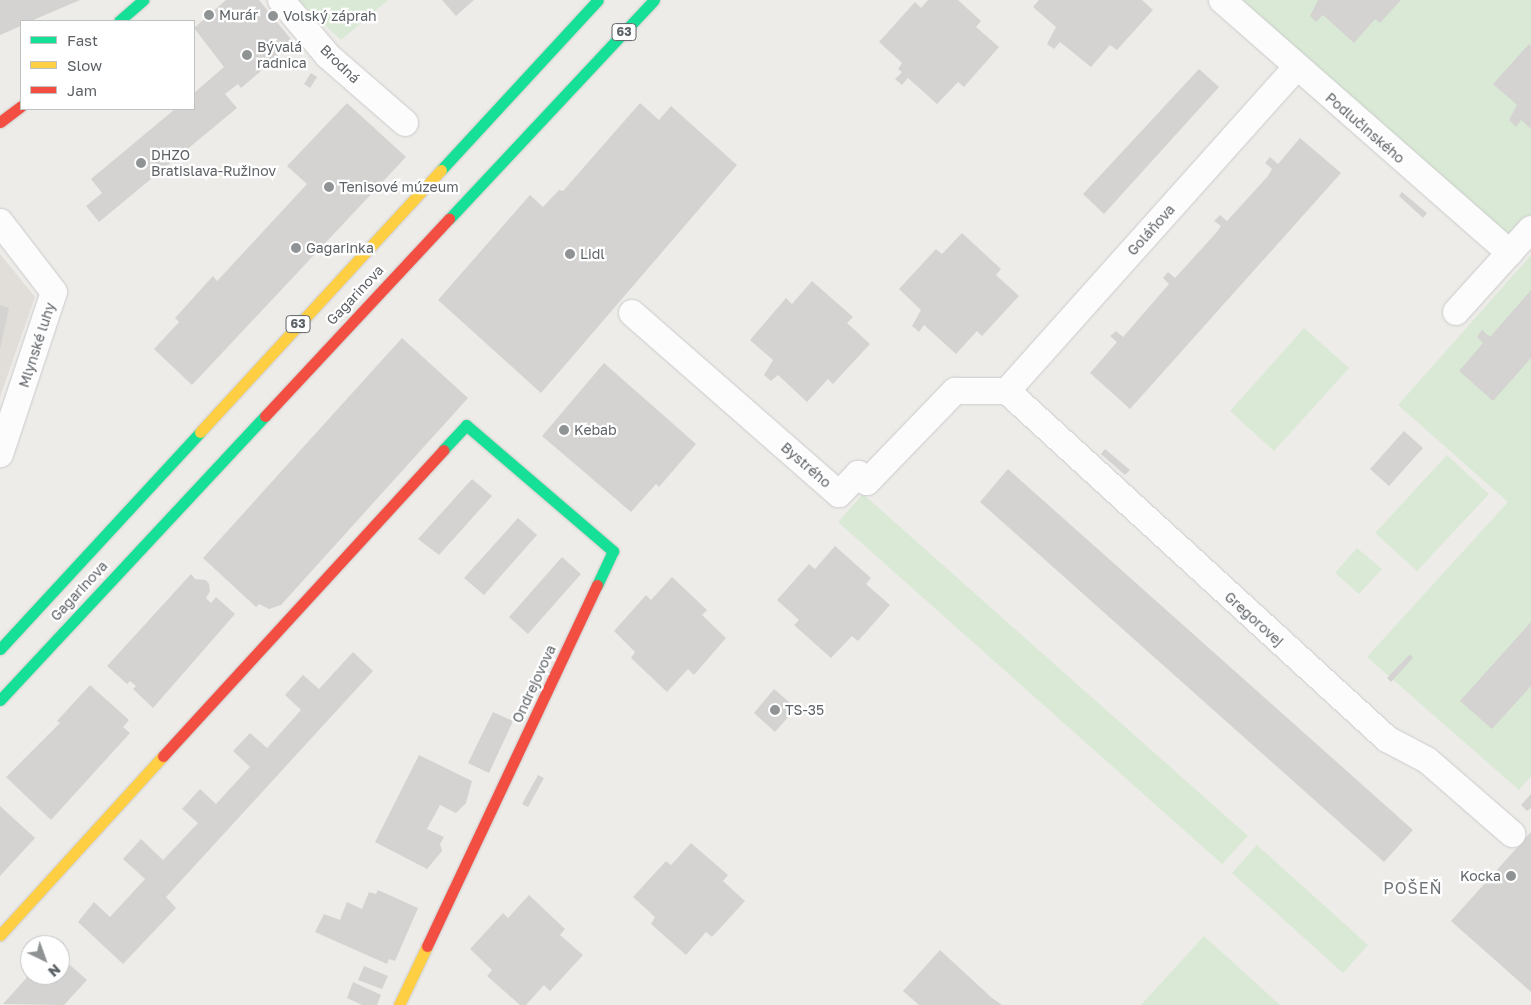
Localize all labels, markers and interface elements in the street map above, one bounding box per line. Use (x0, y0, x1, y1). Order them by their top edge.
place label: Murár (219, 7, 258, 23)
place label: Volský záprah (283, 8, 377, 24)
marker: Murár (203, 9, 215, 21)
marker: Volský záprah (267, 10, 279, 22)
legend (20, 20, 195, 110)
road number: 63 (612, 22, 636, 42)
text: Fast (67, 31, 98, 49)
place label: Bývalá radnica (257, 39, 307, 72)
street label: Brodná (317, 41, 363, 87)
marker: Bývalá radnica (241, 49, 253, 61)
text: Slow (67, 56, 102, 74)
text: Jam (67, 81, 97, 99)
street label: Podlučinského (1322, 89, 1408, 167)
place label: DHZO Bratislava-Ružinov (151, 147, 276, 180)
marker: DHZO Bratislava-Ružinov (135, 157, 147, 169)
place label: Tenisové múzeum (339, 179, 459, 195)
marker: Tenisové múzeum (323, 181, 335, 193)
street label: Goláňova (1124, 201, 1178, 259)
place label: Gagarinka (306, 240, 374, 256)
marker: Gagarinka (290, 242, 302, 254)
place label: Lidl (580, 246, 605, 262)
marker: Lidl (564, 248, 576, 260)
street label: Gagarinova (323, 262, 387, 328)
street label: Mlynské luhy (15, 300, 59, 390)
road number: 63 (286, 314, 310, 334)
place label: Kebab (574, 422, 617, 438)
marker: Kebab (558, 424, 570, 436)
street label: Bystrého (778, 439, 834, 491)
street label: Gagarinova (47, 558, 111, 624)
street label: Gregorovej (1221, 588, 1287, 650)
street label: Ondrejovova (509, 642, 559, 726)
place label: TS-35 (785, 702, 824, 718)
marker: TS-35 (769, 704, 781, 716)
place label: Kocka (1460, 868, 1501, 884)
marker: Kocka (1505, 870, 1517, 882)
district label: POŠEŇ (1383, 878, 1443, 898)
north arrow (20, 935, 70, 985)
text: N (45, 961, 64, 981)

